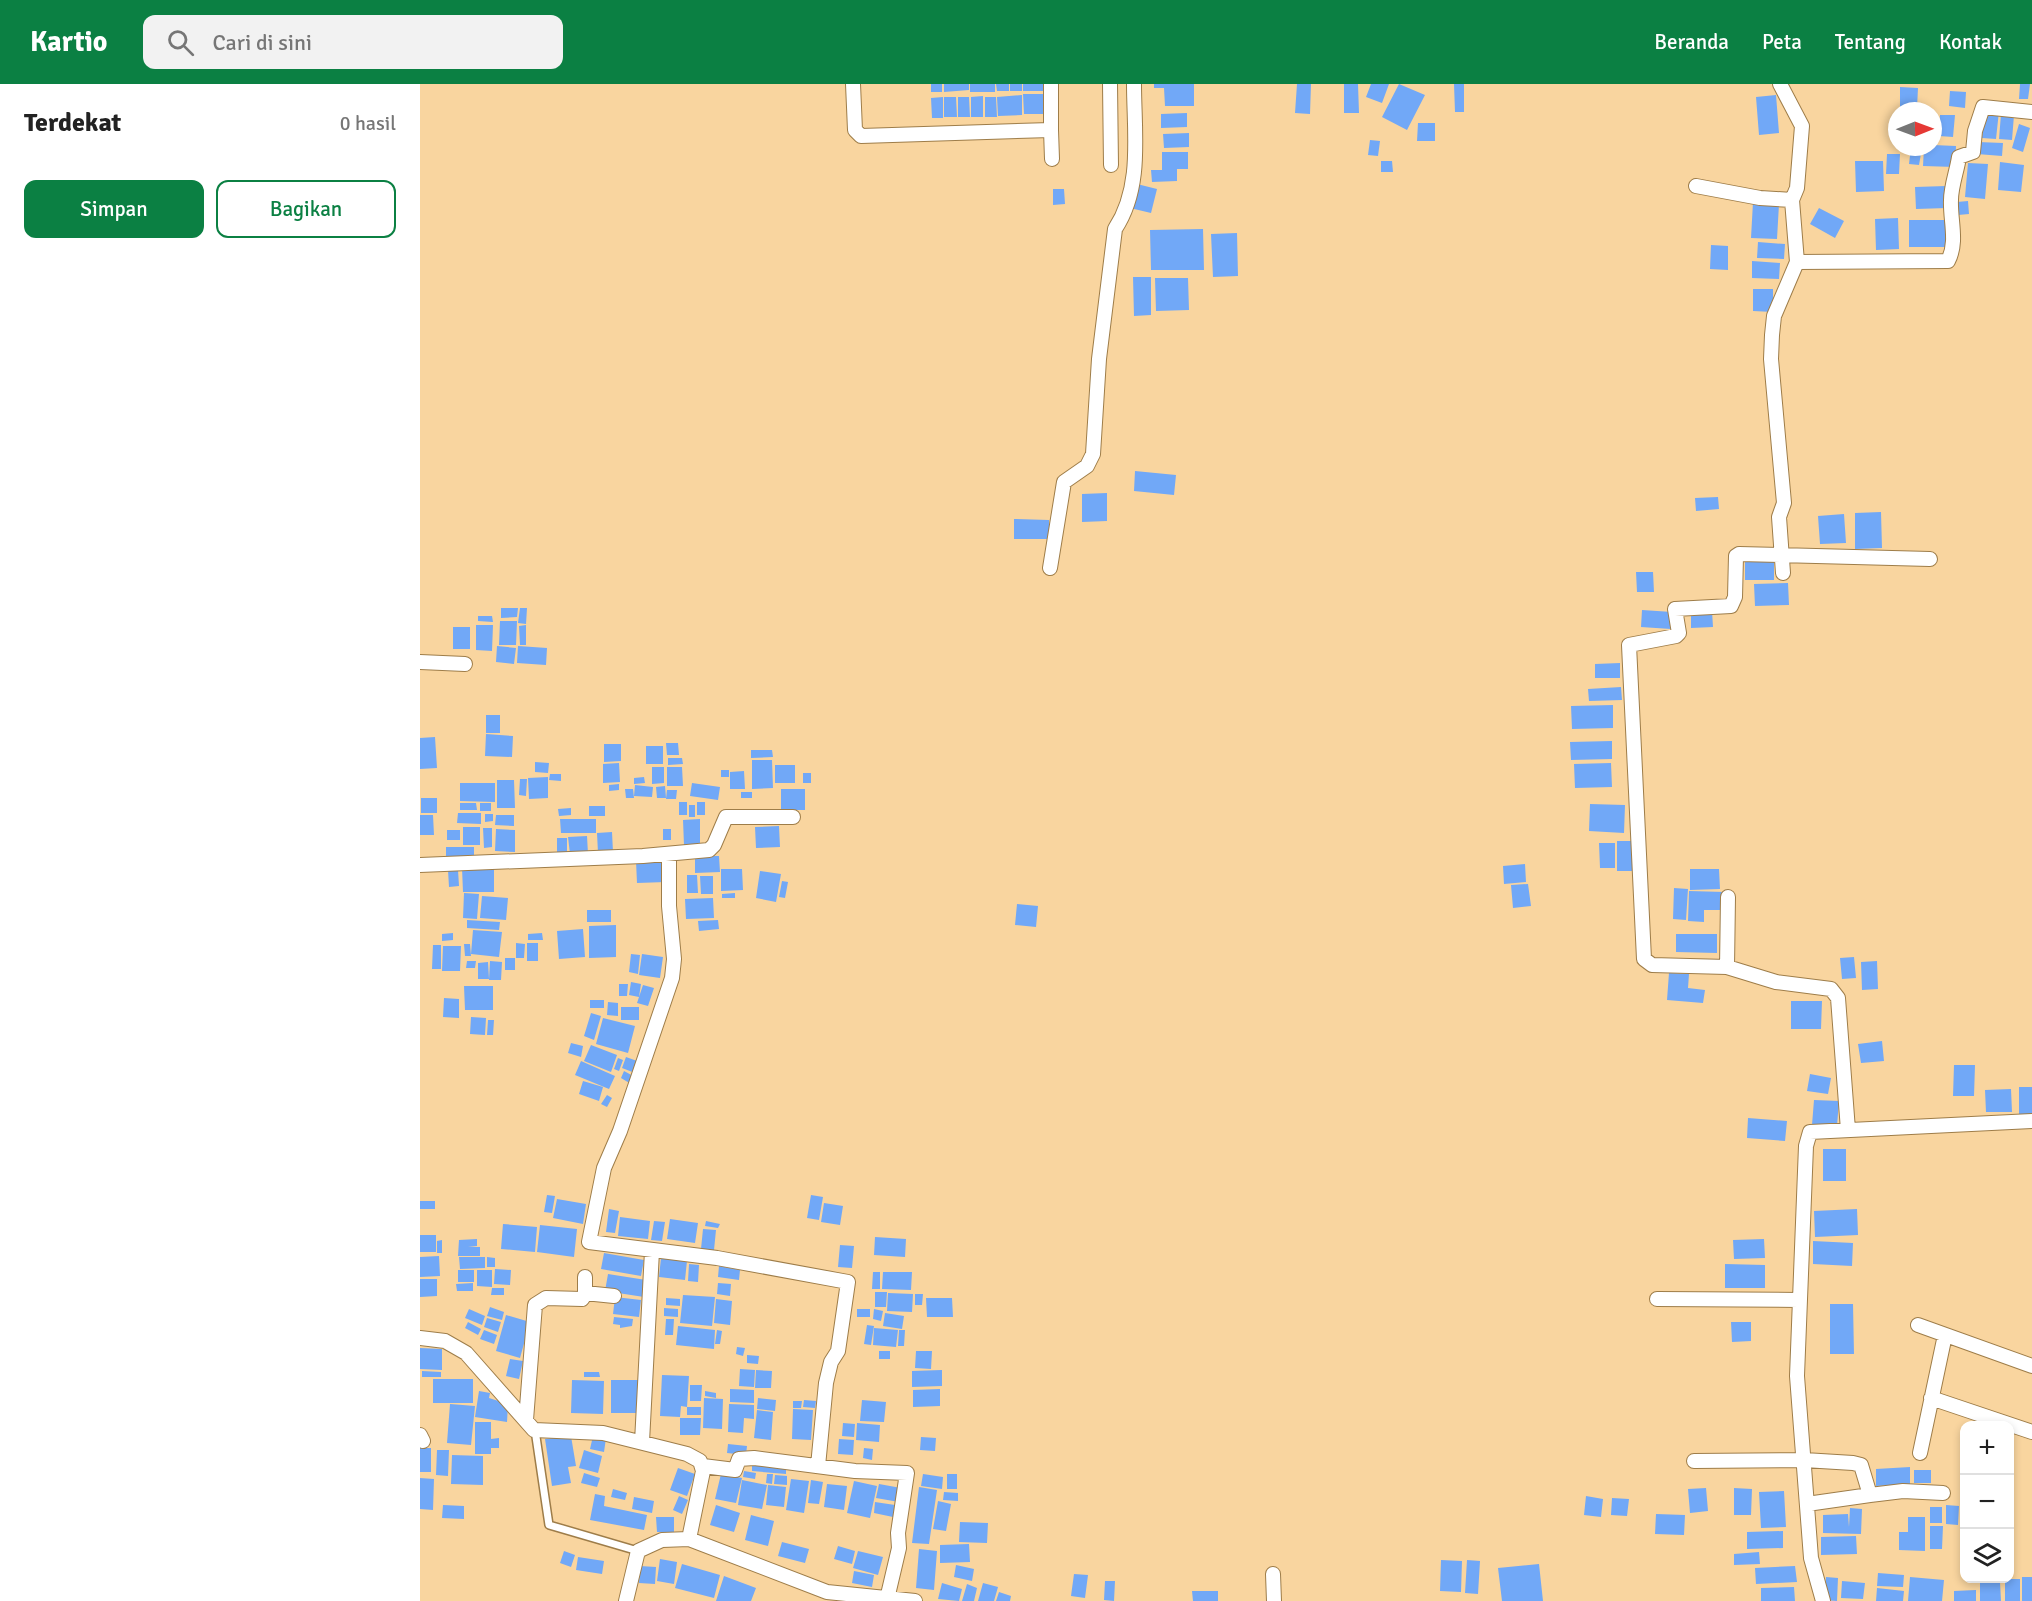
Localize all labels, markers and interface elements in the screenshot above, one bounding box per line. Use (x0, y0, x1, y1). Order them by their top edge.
search box (143, 15, 563, 69)
text: Kartio (30, 25, 107, 59)
icon: search (164, 26, 197, 59)
text: Cari di sini (212, 29, 312, 56)
text: Beranda (1654, 29, 1729, 55)
text: Peta (1762, 29, 1802, 55)
text: Tentang (1835, 29, 1906, 55)
text: Kontak (1939, 29, 2002, 55)
north arrow (1888, 102, 1942, 156)
text: Terdekat (24, 107, 121, 139)
text: 0 hasil (340, 111, 396, 136)
button: Simpan (24, 180, 204, 238)
button: Bagikan (216, 180, 396, 238)
map controls (1960, 1421, 2014, 1583)
button: + (1960, 1421, 2014, 1475)
button: − (1960, 1475, 2014, 1529)
button: layers (1960, 1529, 2014, 1583)

